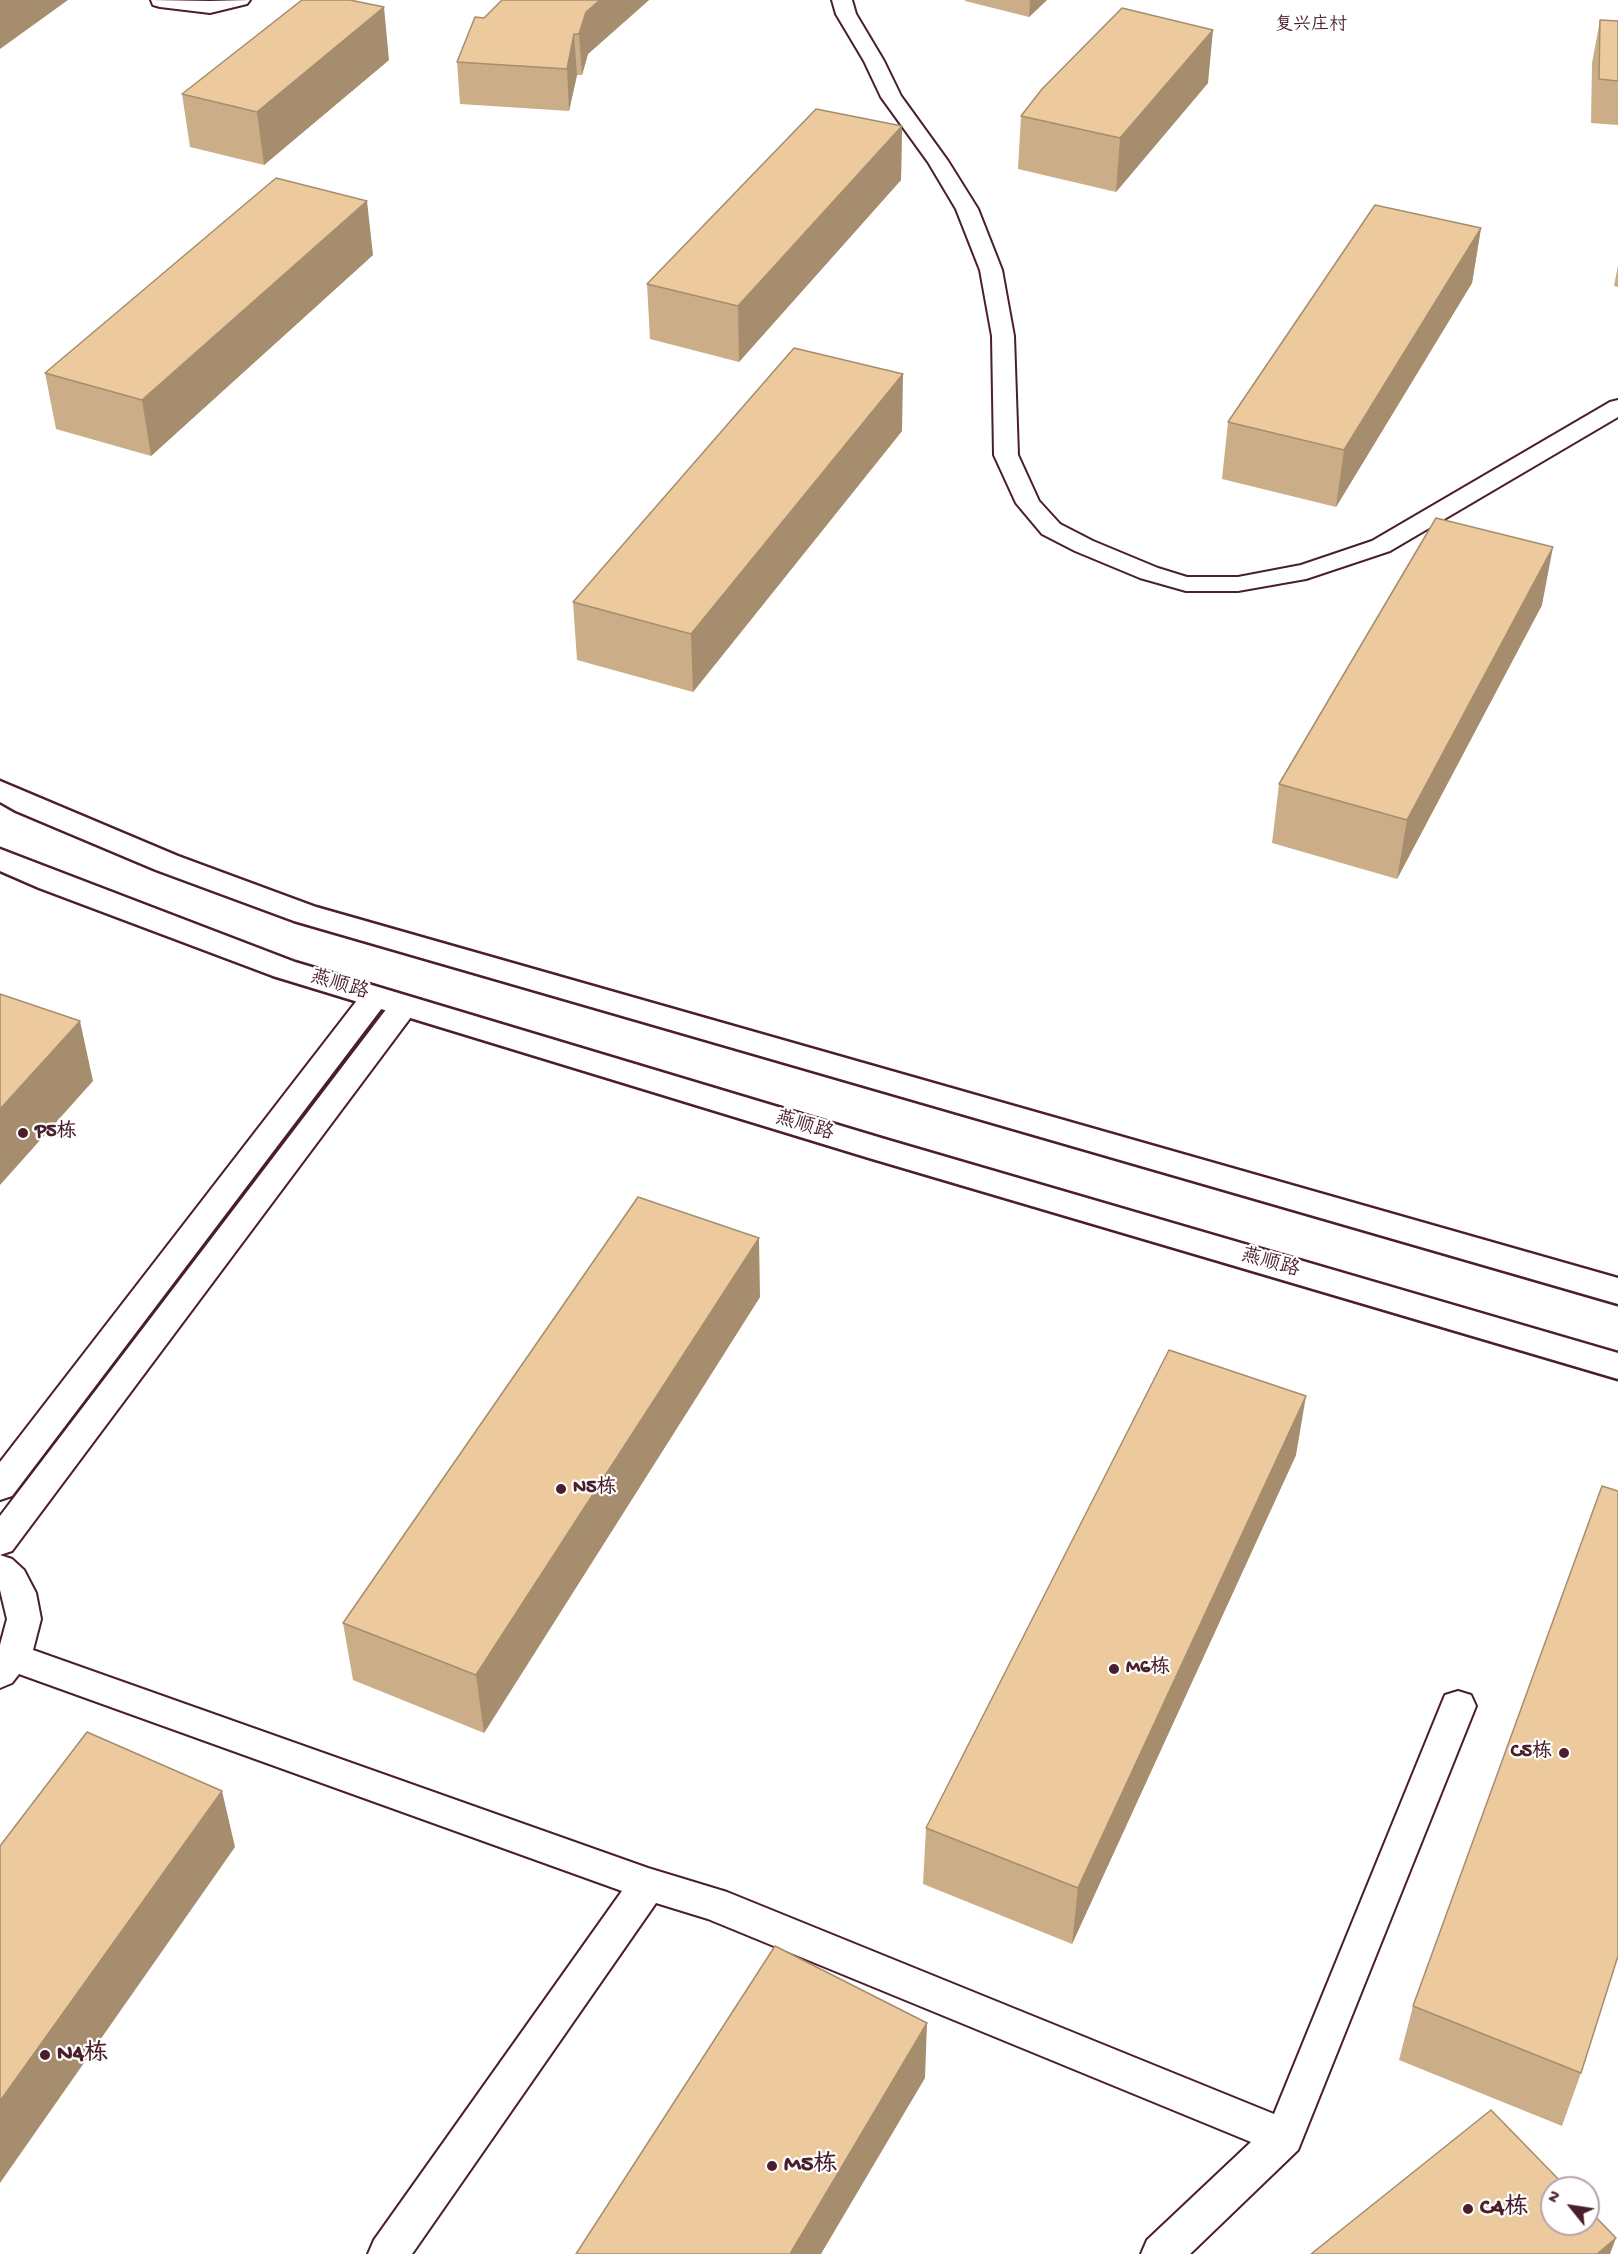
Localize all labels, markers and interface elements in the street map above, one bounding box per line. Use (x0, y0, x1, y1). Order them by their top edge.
district label: 复兴庄村 (1275, 15, 1347, 37)
street label: 燕顺路 (307, 966, 371, 1006)
street label: 燕顺路 (772, 1107, 836, 1147)
place label: P5栋 (35, 1121, 77, 1145)
marker: P5栋 (16, 1126, 30, 1140)
street label: 燕顺路 (1238, 1244, 1302, 1284)
place label: N5栋 (573, 1477, 617, 1501)
marker: N5栋 (554, 1482, 568, 1496)
place label: M6栋 (1126, 1657, 1170, 1681)
marker: M6栋 (1107, 1662, 1121, 1676)
place label: C5栋 (1511, 1741, 1552, 1765)
marker: C5栋 (1557, 1746, 1571, 1760)
place label: N4栋 (57, 2041, 108, 2069)
marker: N4栋 (38, 2048, 52, 2062)
place label: M5栋 (784, 2152, 837, 2180)
marker: M5栋 (765, 2159, 779, 2173)
north arrow (1540, 2176, 1600, 2236)
text: N (1545, 2188, 1567, 2207)
place label: C4栋 (1480, 2195, 1528, 2223)
marker: C4栋 (1461, 2202, 1475, 2216)

